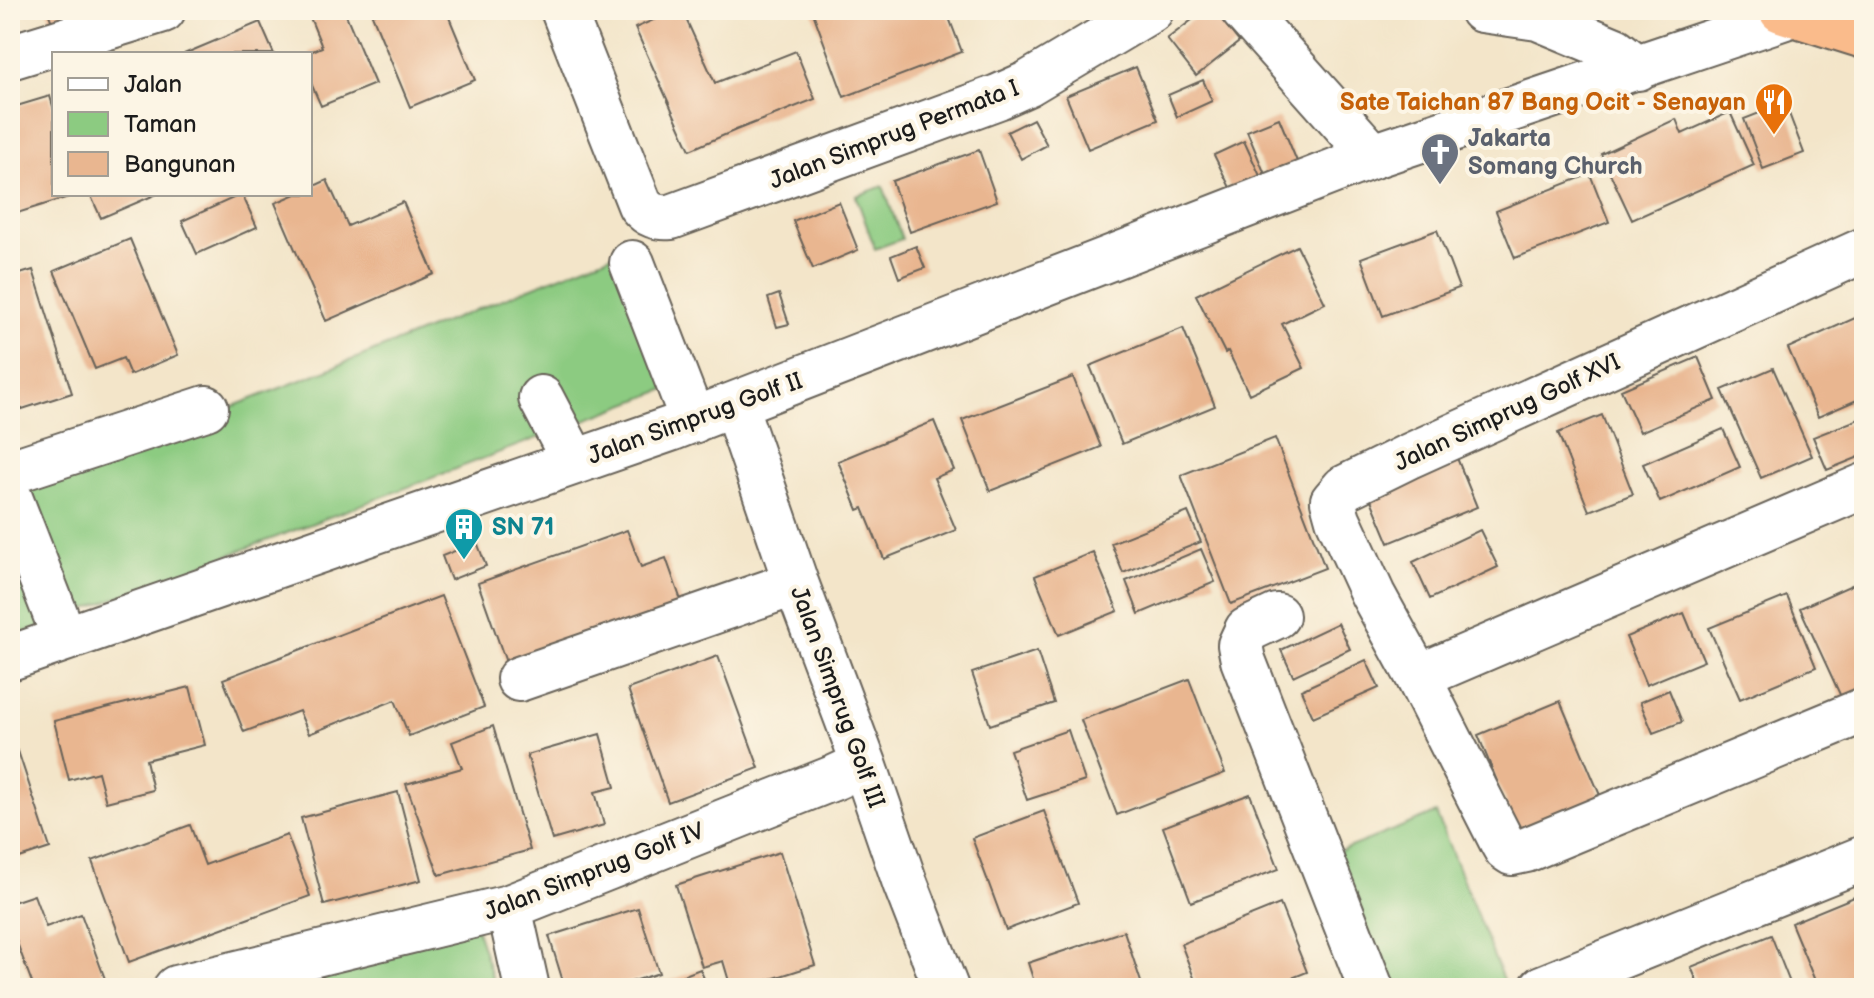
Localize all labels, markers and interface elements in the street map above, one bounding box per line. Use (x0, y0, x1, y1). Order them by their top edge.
legend (52, 52, 312, 196)
text: Jalan (124, 70, 182, 99)
street label: Jalan Simprug Permata I (765, 73, 1023, 195)
restaurant icon: Sate Taichan 87 Bang Ocit - Senayan (1753, 81, 1795, 136)
place label: Sate Taichan 87 Bang Ocit - Senayan (1340, 88, 1746, 117)
text: Taman (124, 110, 196, 139)
place label: Jakarta Somang Church (1468, 124, 1643, 181)
church icon: Jakarta Somang Church (1419, 131, 1461, 186)
text: Bangunan (124, 150, 235, 179)
street label: Jalan Simprug Golf XVI (1390, 347, 1625, 477)
street label: Jalan Simprug Golf II (584, 366, 806, 471)
building icon: SN 71 (443, 506, 485, 561)
place label: SN 71 (492, 513, 554, 542)
street label: Jalan Simprug Golf III (784, 583, 891, 812)
street label: Jalan Simprug Golf IV (480, 816, 708, 927)

